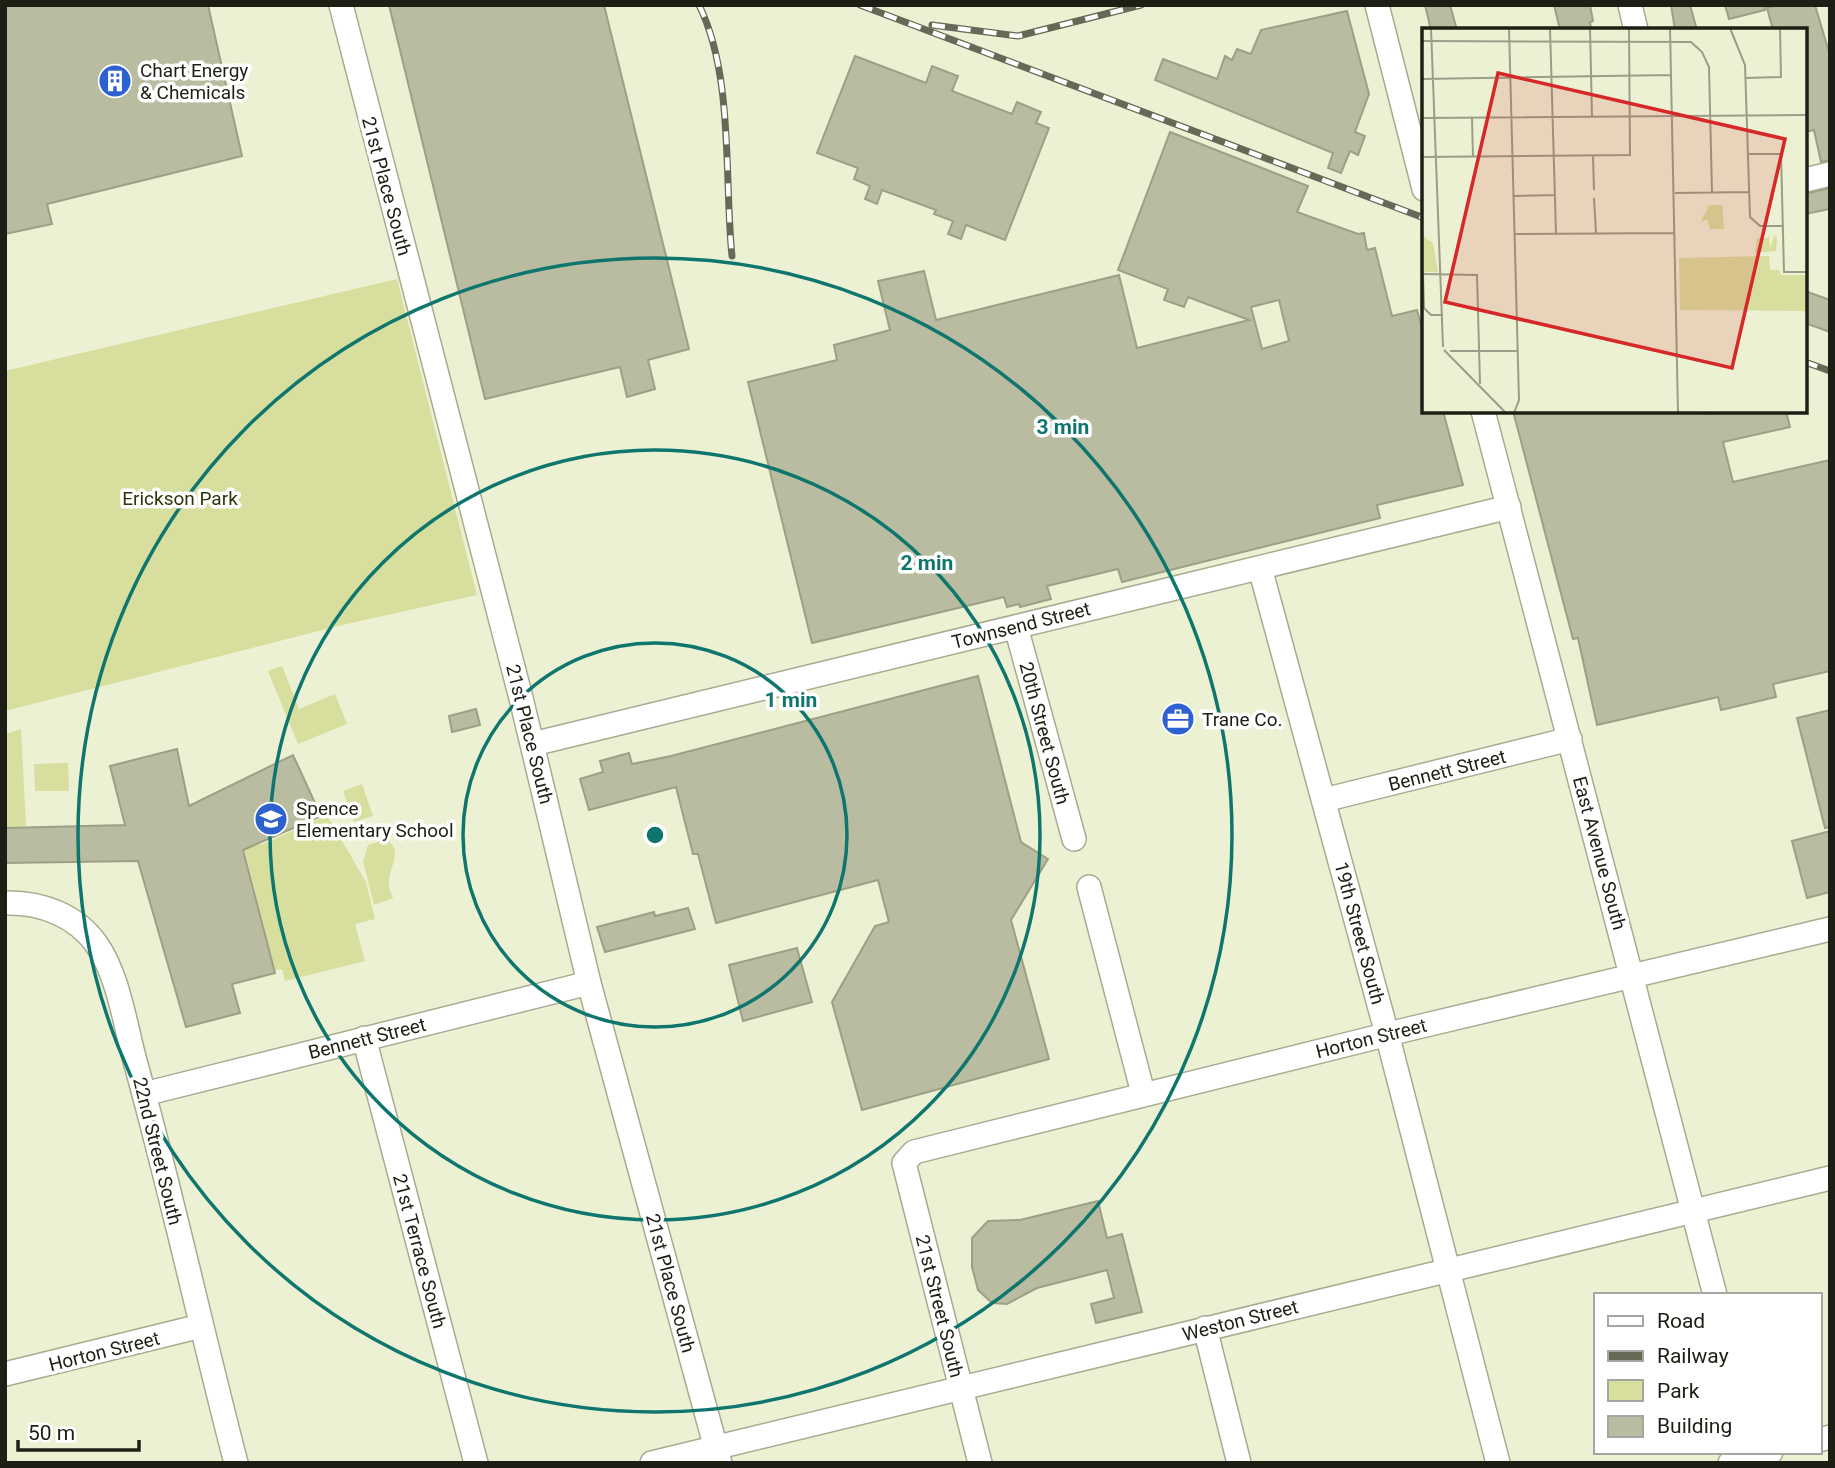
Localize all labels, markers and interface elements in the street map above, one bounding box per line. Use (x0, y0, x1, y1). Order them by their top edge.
inset map (1422, 28, 1807, 413)
place label: Chart Energy & Chemicals (140, 59, 248, 104)
building icon: Chart Energy & Chemicals (96, 62, 134, 100)
street label: 21st Place South (357, 114, 416, 258)
text: 3 min (1037, 415, 1089, 439)
park label: Erickson Park (122, 487, 238, 510)
text: 2 min (901, 551, 953, 575)
street label: Townsend Street (949, 597, 1093, 654)
street label: 20th Street South (1014, 659, 1075, 807)
street label: 21st Place South (501, 662, 558, 806)
text: 1 min (765, 688, 817, 712)
office icon: Trane Co. (1159, 700, 1197, 738)
place label: Trane Co. (1202, 708, 1283, 731)
street label: Bennett Street (1386, 745, 1508, 796)
street label: East Avenue South (1568, 774, 1631, 932)
place label: Spence Elementary School (296, 797, 454, 842)
school or university icon: Spence Elementary School (252, 800, 290, 838)
centre of rings (643, 823, 667, 847)
street label: 19th Street South (1329, 859, 1390, 1007)
street label: Bennett Street (306, 1013, 428, 1064)
street label: Horton Street (1313, 1014, 1429, 1063)
street label: 22nd Street South (128, 1075, 187, 1227)
street label: 21st Terrace South (388, 1171, 451, 1331)
street label: 21st Place South (641, 1211, 700, 1355)
street label: 21st Street South (911, 1232, 968, 1380)
legend (1594, 1293, 1821, 1454)
street label: Weston Street (1180, 1295, 1300, 1346)
text: Road (1657, 1309, 1705, 1333)
street label: Horton Street (46, 1327, 162, 1376)
text: Railway (1657, 1344, 1729, 1368)
text: Park (1657, 1379, 1700, 1403)
scale bar (18, 1408, 138, 1452)
text: Building (1657, 1414, 1732, 1438)
text: 50 m (28, 1421, 75, 1445)

